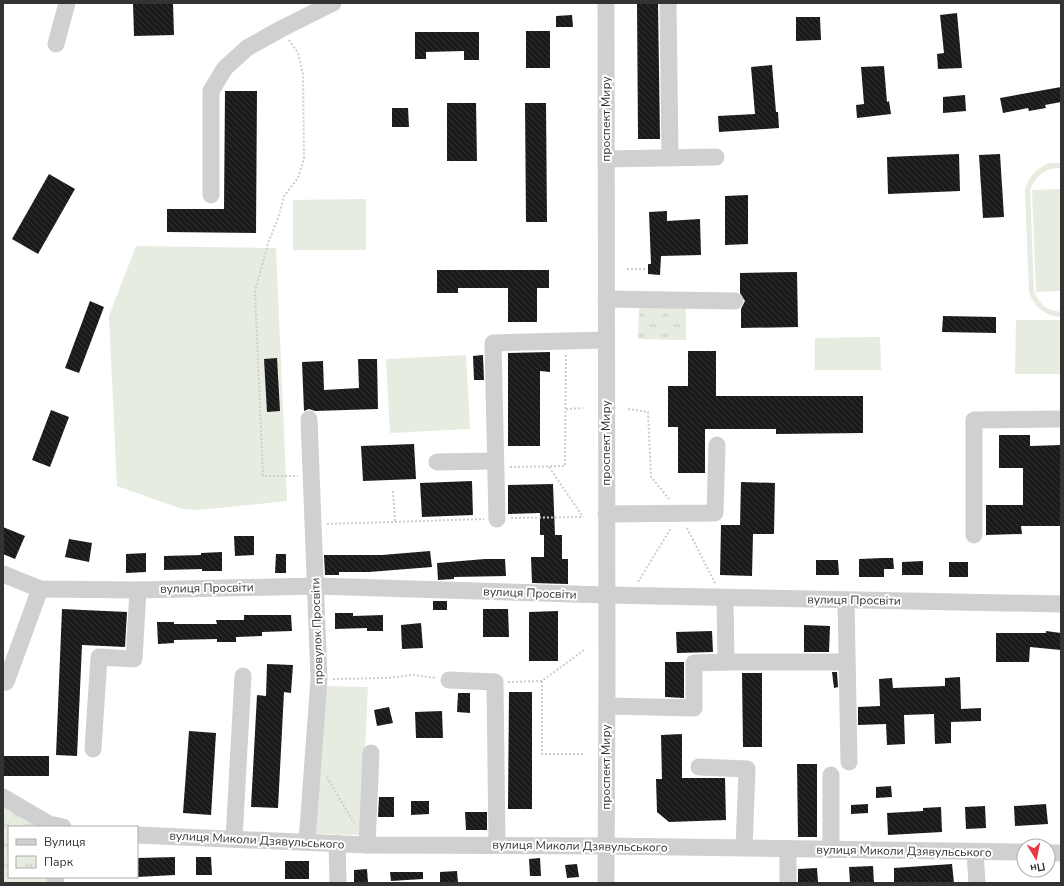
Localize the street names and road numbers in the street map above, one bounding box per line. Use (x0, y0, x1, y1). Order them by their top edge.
street label: проспект Миру (598, 76, 614, 162)
street label: проспект Миру (598, 400, 614, 486)
street label: провулок Просвіти (307, 577, 327, 685)
street label: вулиця Просвіти (160, 579, 254, 597)
street label: вулиця Просвіти (483, 583, 577, 603)
street label: вулиця Просвіти (807, 591, 901, 609)
street label: проспект Миру (598, 724, 614, 810)
street label: вулиця Миколи Дзявульського (169, 827, 345, 853)
street label: вулиця Миколи Дзявульського (492, 836, 668, 856)
street label: вулиця Миколи Дзявульського (816, 841, 992, 861)

